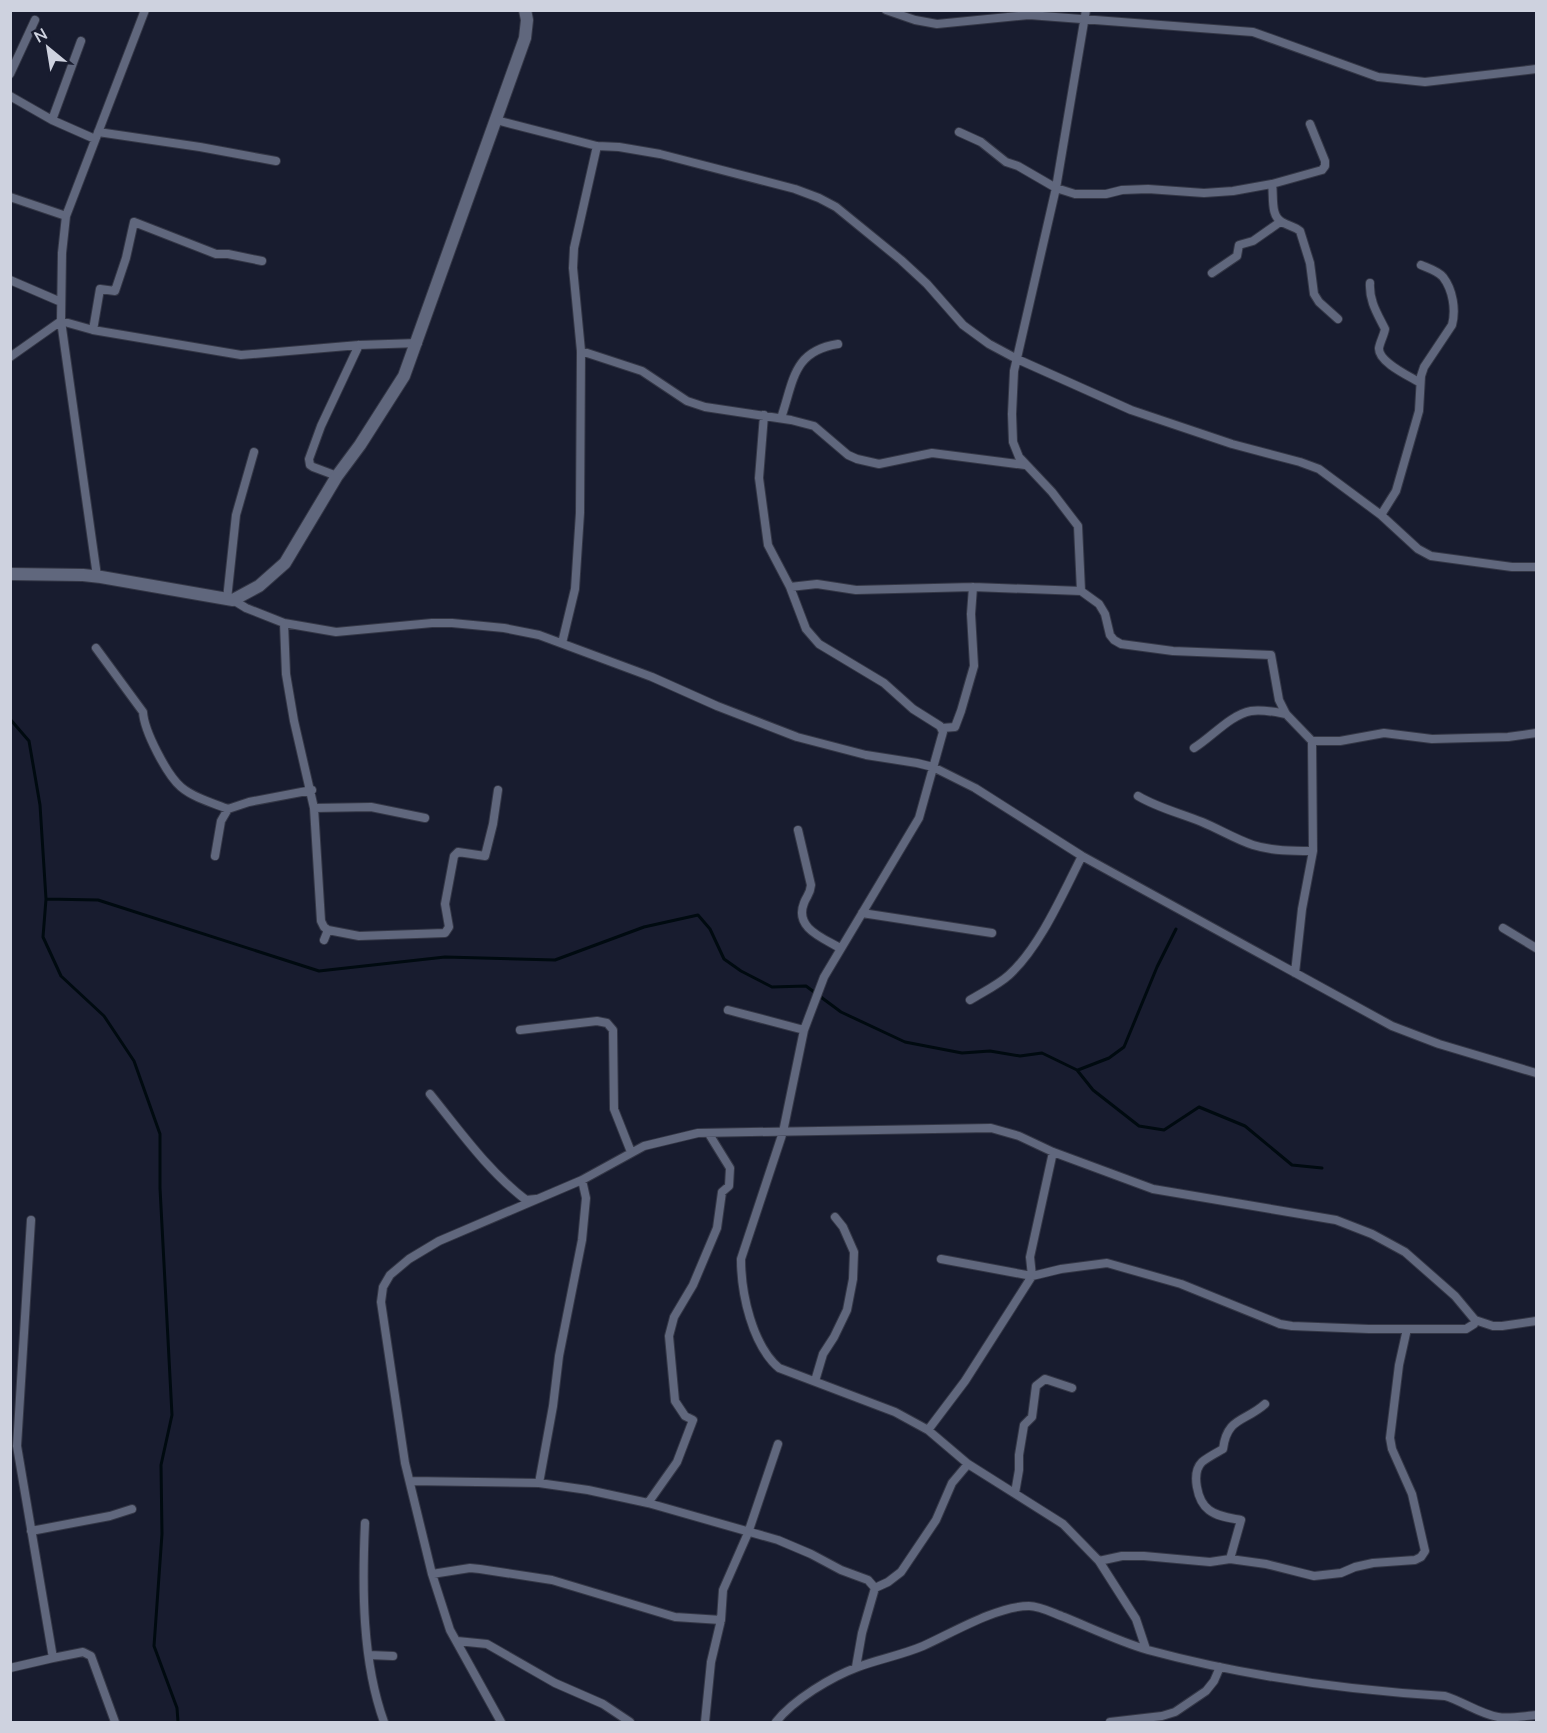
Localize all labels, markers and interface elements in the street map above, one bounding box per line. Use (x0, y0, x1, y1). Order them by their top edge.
north arrow (18, 18, 78, 78)
text: N (30, 23, 52, 48)

